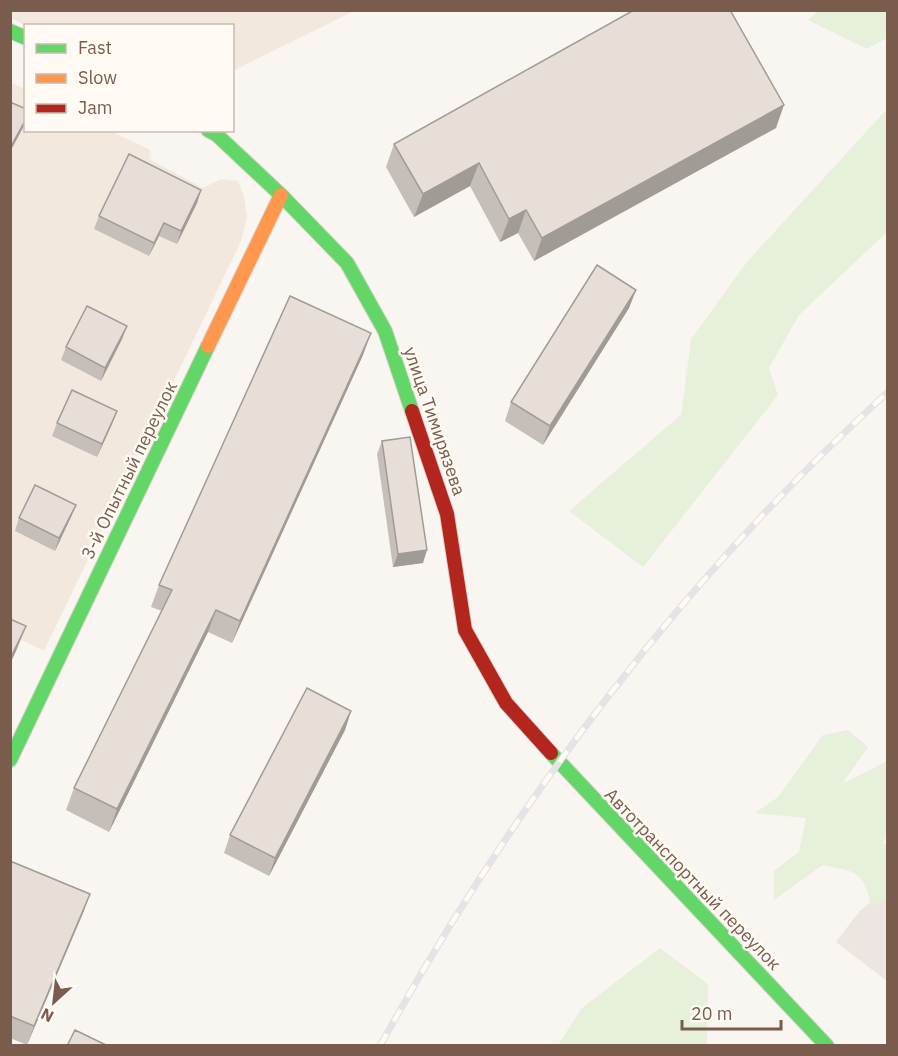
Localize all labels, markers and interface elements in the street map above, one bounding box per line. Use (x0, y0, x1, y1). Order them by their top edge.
legend (24, 24, 234, 132)
text: Fast (78, 36, 112, 59)
text: Slow (78, 66, 117, 89)
text: Jam (78, 96, 113, 119)
street label: улица Тимирязева (399, 344, 471, 499)
street label: 3-й Опытный переулок (76, 377, 182, 563)
street label: Автотранспортный переулок (600, 783, 786, 975)
north arrow (24, 972, 84, 1032)
scale bar (682, 993, 781, 1031)
text: 20 m (691, 1002, 733, 1025)
text: N (37, 1004, 57, 1027)

